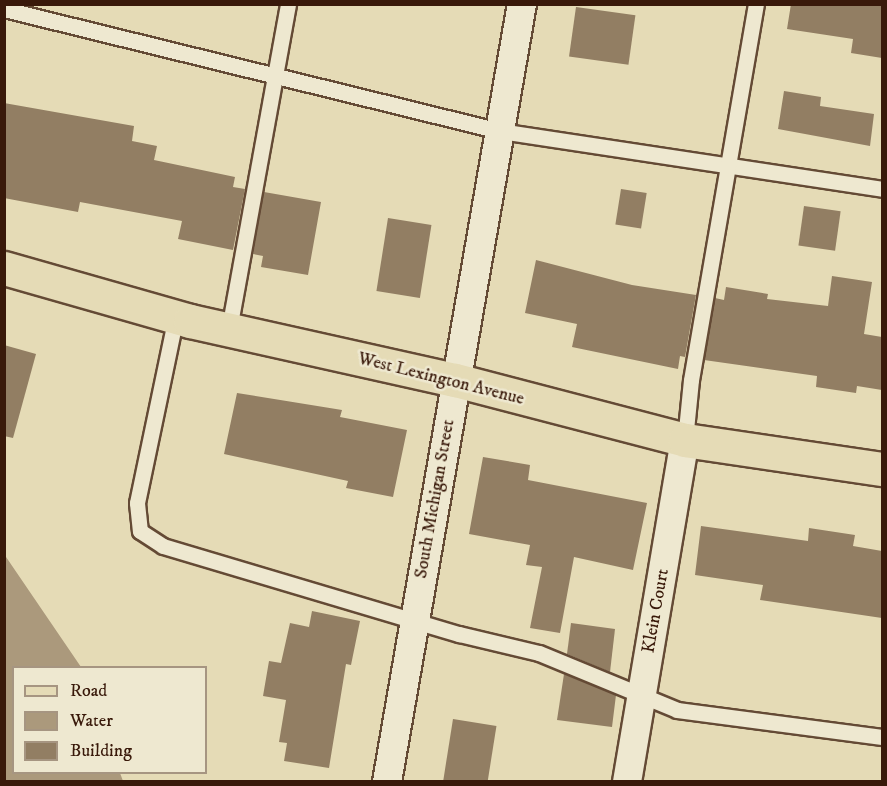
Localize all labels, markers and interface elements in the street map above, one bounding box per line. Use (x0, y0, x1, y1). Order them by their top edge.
street label: West Lexington Avenue (356, 348, 526, 410)
street label: South Michigan Street (410, 418, 460, 580)
street label: Klein Court (638, 567, 674, 655)
legend (12, 666, 207, 774)
text: Road (70, 680, 107, 702)
text: Water (70, 710, 113, 732)
text: Building (70, 740, 132, 762)

